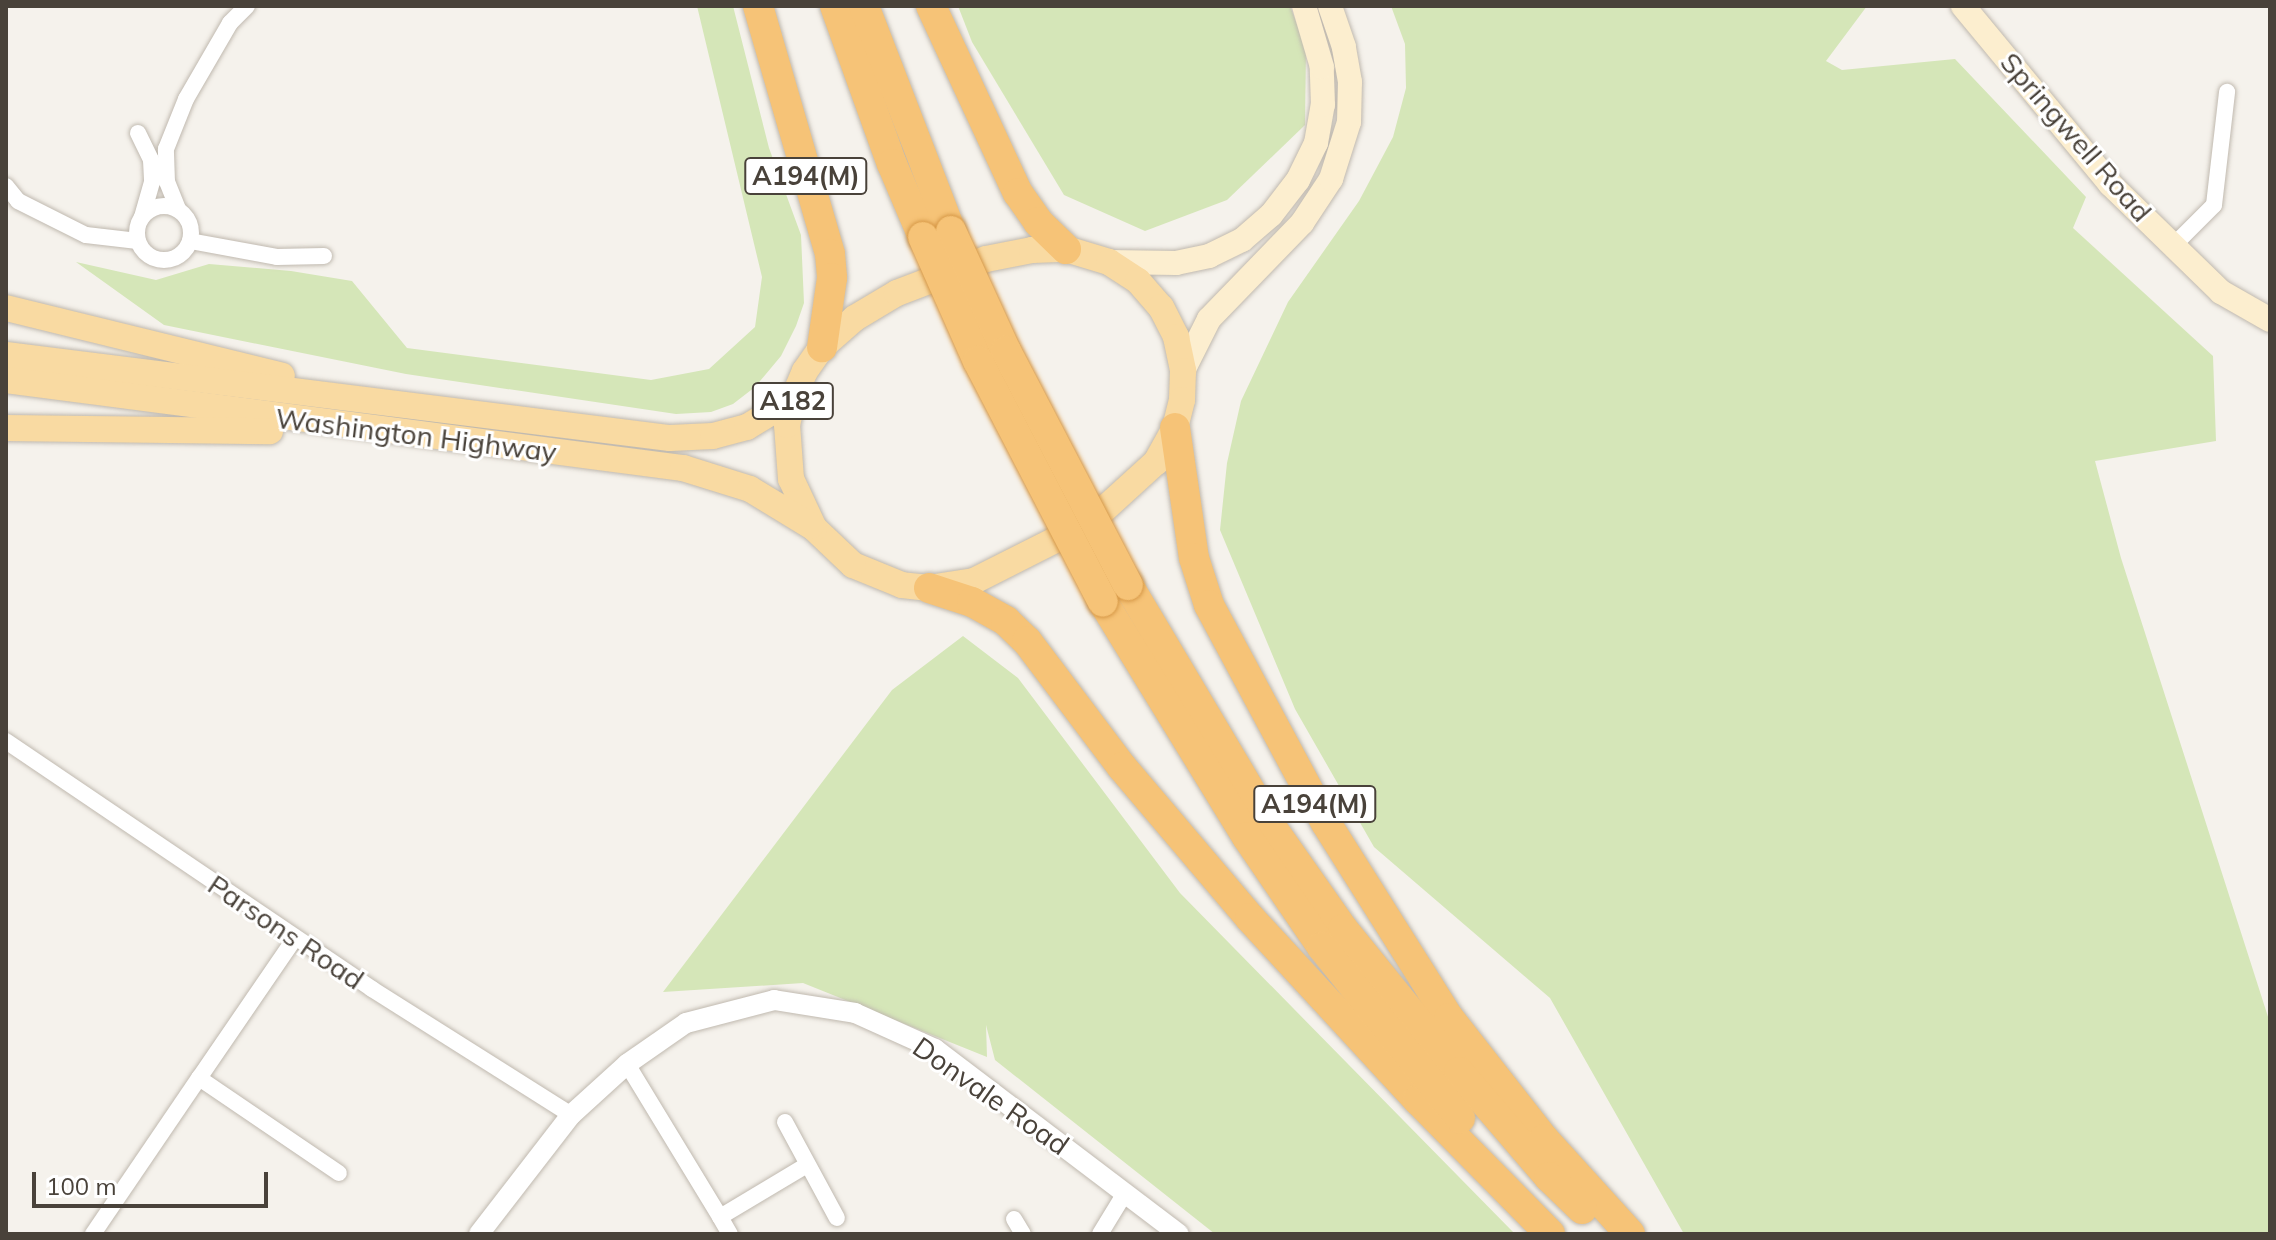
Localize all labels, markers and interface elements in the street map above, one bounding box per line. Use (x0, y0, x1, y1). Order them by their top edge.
street label: Springwell Road (1993, 46, 2159, 228)
road number: A194(M) (744, 154, 868, 198)
road number: A182 (751, 379, 835, 423)
street label: Washington Highway (274, 401, 558, 469)
road number: A194(M) (1253, 782, 1377, 826)
street label: Parsons Road (202, 868, 370, 996)
street label: Donvale Road (907, 1030, 1075, 1162)
scale bar (36, 1156, 272, 1206)
text: 100 m (46, 1171, 117, 1201)

